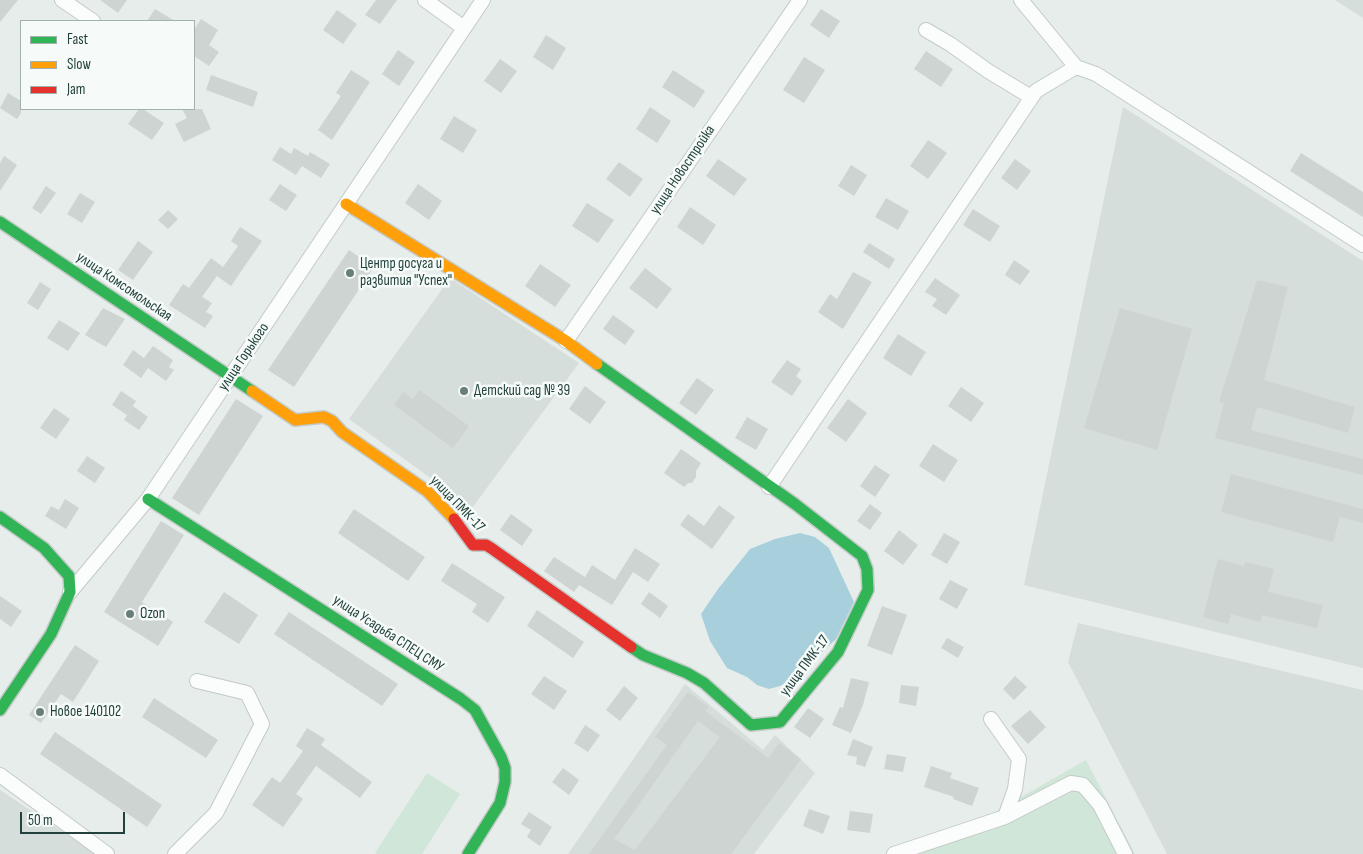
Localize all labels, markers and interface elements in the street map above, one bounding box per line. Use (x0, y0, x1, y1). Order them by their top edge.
legend (20, 20, 195, 110)
text: Fast (67, 30, 88, 49)
text: Slow (67, 55, 91, 74)
text: Jam (67, 80, 85, 99)
street label: улица Новостройка (647, 122, 719, 218)
street label: улица Комсомольская (73, 248, 175, 326)
place label: Центр досуга и развития "Успех" (360, 255, 452, 290)
marker: Центр досуга и развития "Успех" (344, 267, 356, 279)
street label: улица Горького (215, 320, 273, 394)
place label: Детский сад № 39 (474, 382, 570, 400)
marker: Детский сад № 39 (458, 385, 470, 397)
street label: улица ПМК-17 (426, 472, 488, 536)
street label: улица Усадьба СПЕЦ СМУ (329, 591, 447, 677)
place label: Ozon (140, 605, 165, 623)
marker: Ozon (124, 608, 136, 620)
street label: улица ПМК-17 (776, 632, 834, 700)
place label: Новое 140102 (50, 703, 121, 721)
marker: Новое 140102 (34, 706, 46, 718)
scale bar (22, 802, 128, 834)
text: 50 m (28, 811, 53, 830)

